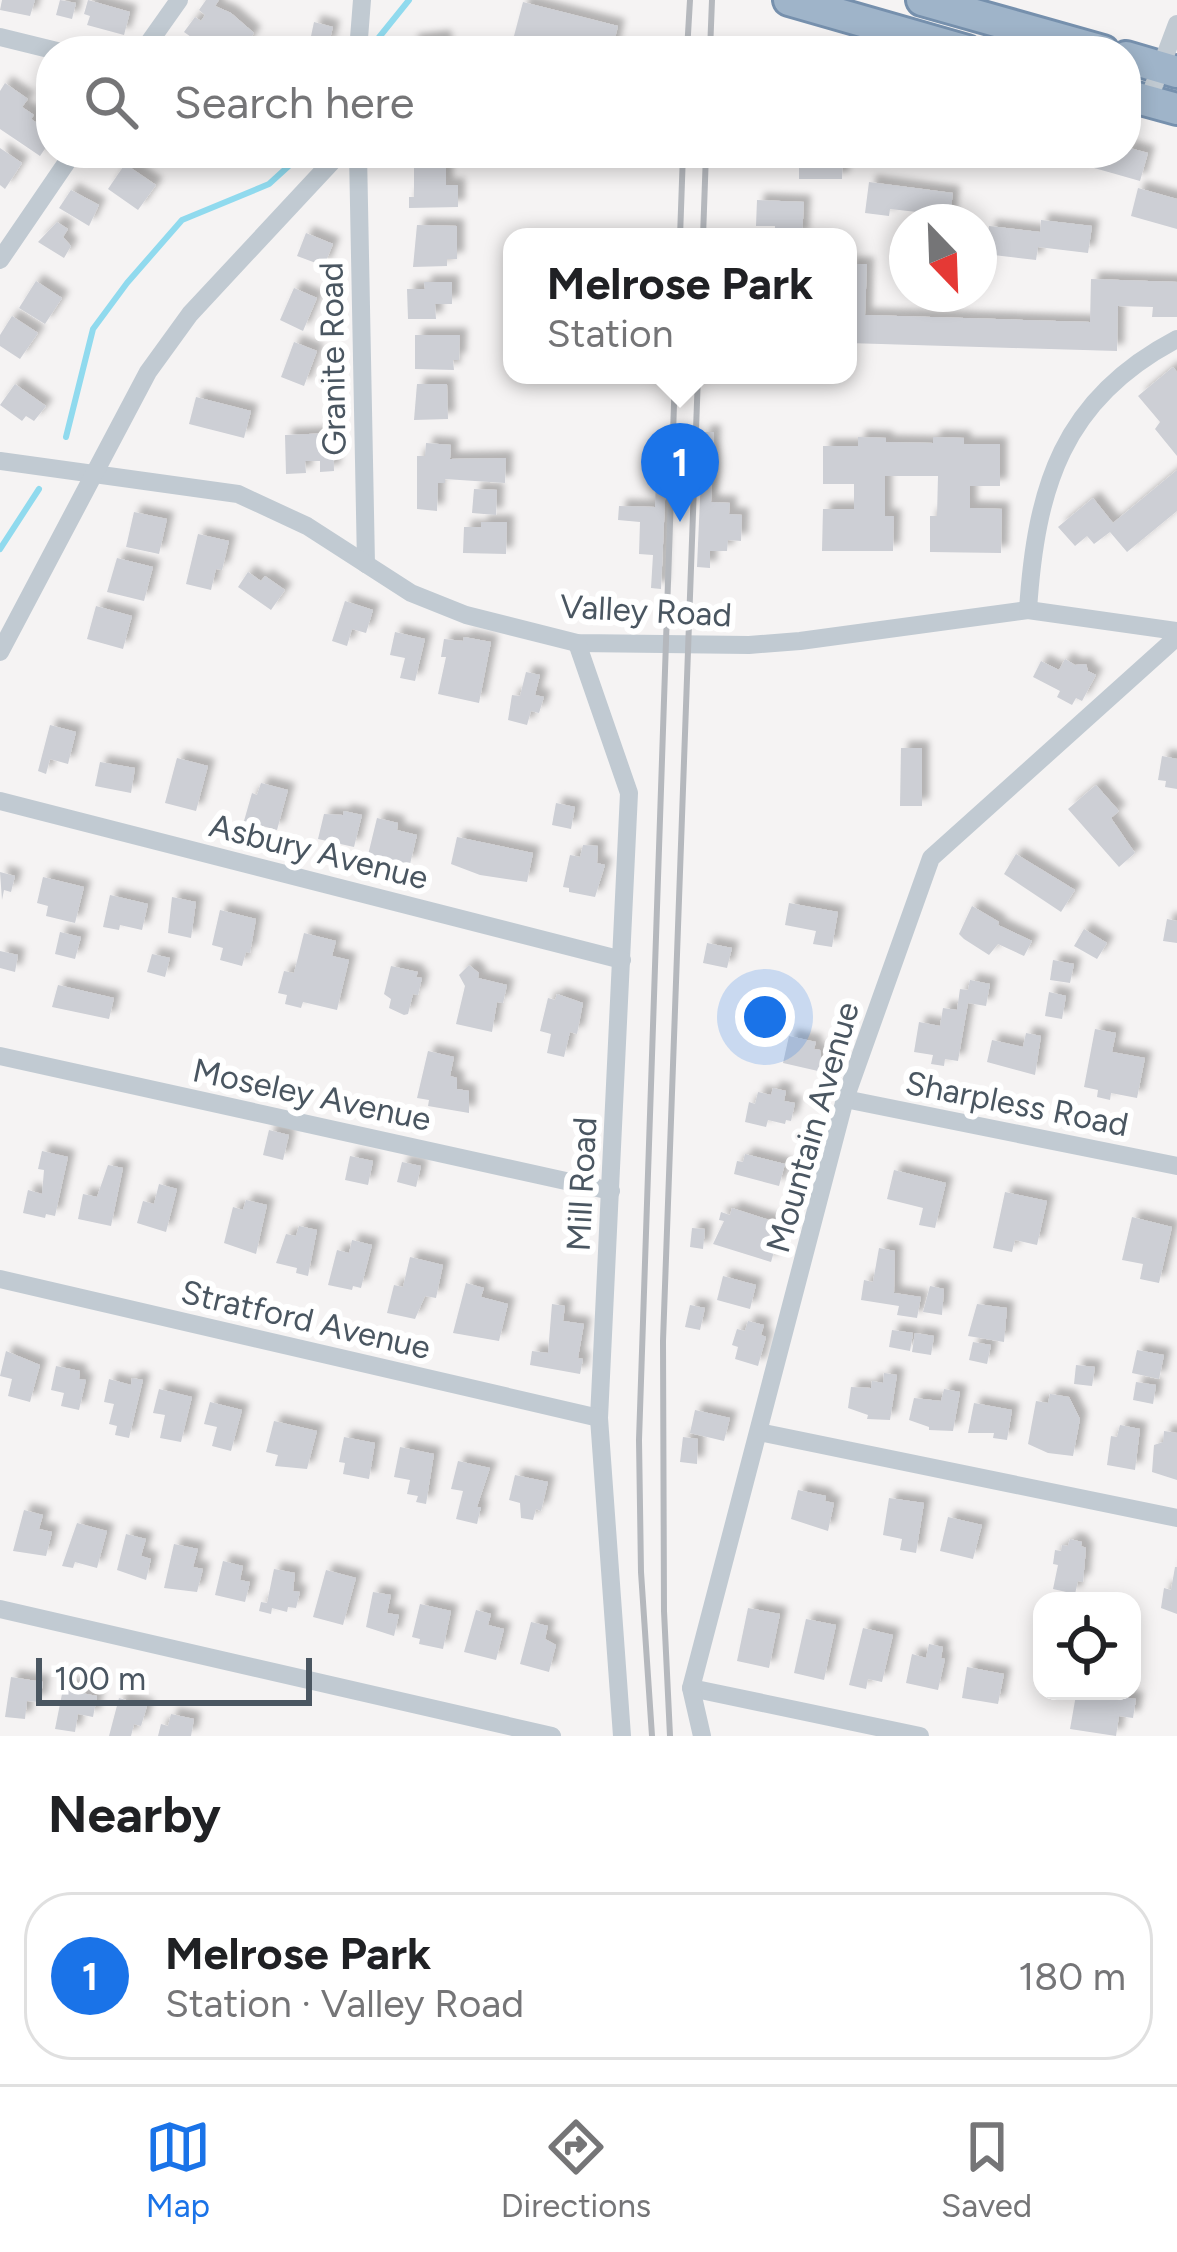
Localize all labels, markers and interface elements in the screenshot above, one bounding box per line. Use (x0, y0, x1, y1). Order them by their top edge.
search box (36, 36, 1141, 168)
icon: search (78, 69, 144, 135)
text: Search here (174, 75, 414, 129)
north arrow (889, 204, 997, 312)
popup (503, 228, 857, 384)
text: Melrose Park (547, 256, 813, 310)
street label: Granite Road (311, 262, 354, 456)
text: Station (547, 310, 674, 357)
pin: 1 (641, 423, 719, 522)
street label: Valley Road (559, 587, 733, 634)
street label: Asbury Avenue (206, 806, 432, 897)
your location (735, 987, 795, 1047)
street label: Mountain Avenue (758, 997, 867, 1257)
street label: Moseley Avenue (189, 1050, 435, 1139)
street label: Sharpless Road (902, 1063, 1132, 1144)
street label: Mill Road (559, 1116, 604, 1252)
street label: Stratford Avenue (177, 1272, 434, 1367)
map controls (1033, 1592, 1141, 1700)
button: locate (1033, 1592, 1141, 1700)
scale bar (36, 1652, 312, 1705)
text: 100 m (54, 1659, 146, 1698)
text: Nearby (48, 1784, 221, 1845)
text: Melrose Park (165, 1926, 431, 1980)
text: 1 (82, 1953, 98, 2000)
text: 180 m (1018, 1953, 1126, 2000)
text: Station · Valley Road (165, 1980, 524, 2027)
tab: Map (145, 2114, 211, 2225)
tab: Directions (501, 2114, 651, 2225)
tab: Saved (941, 2114, 1032, 2225)

